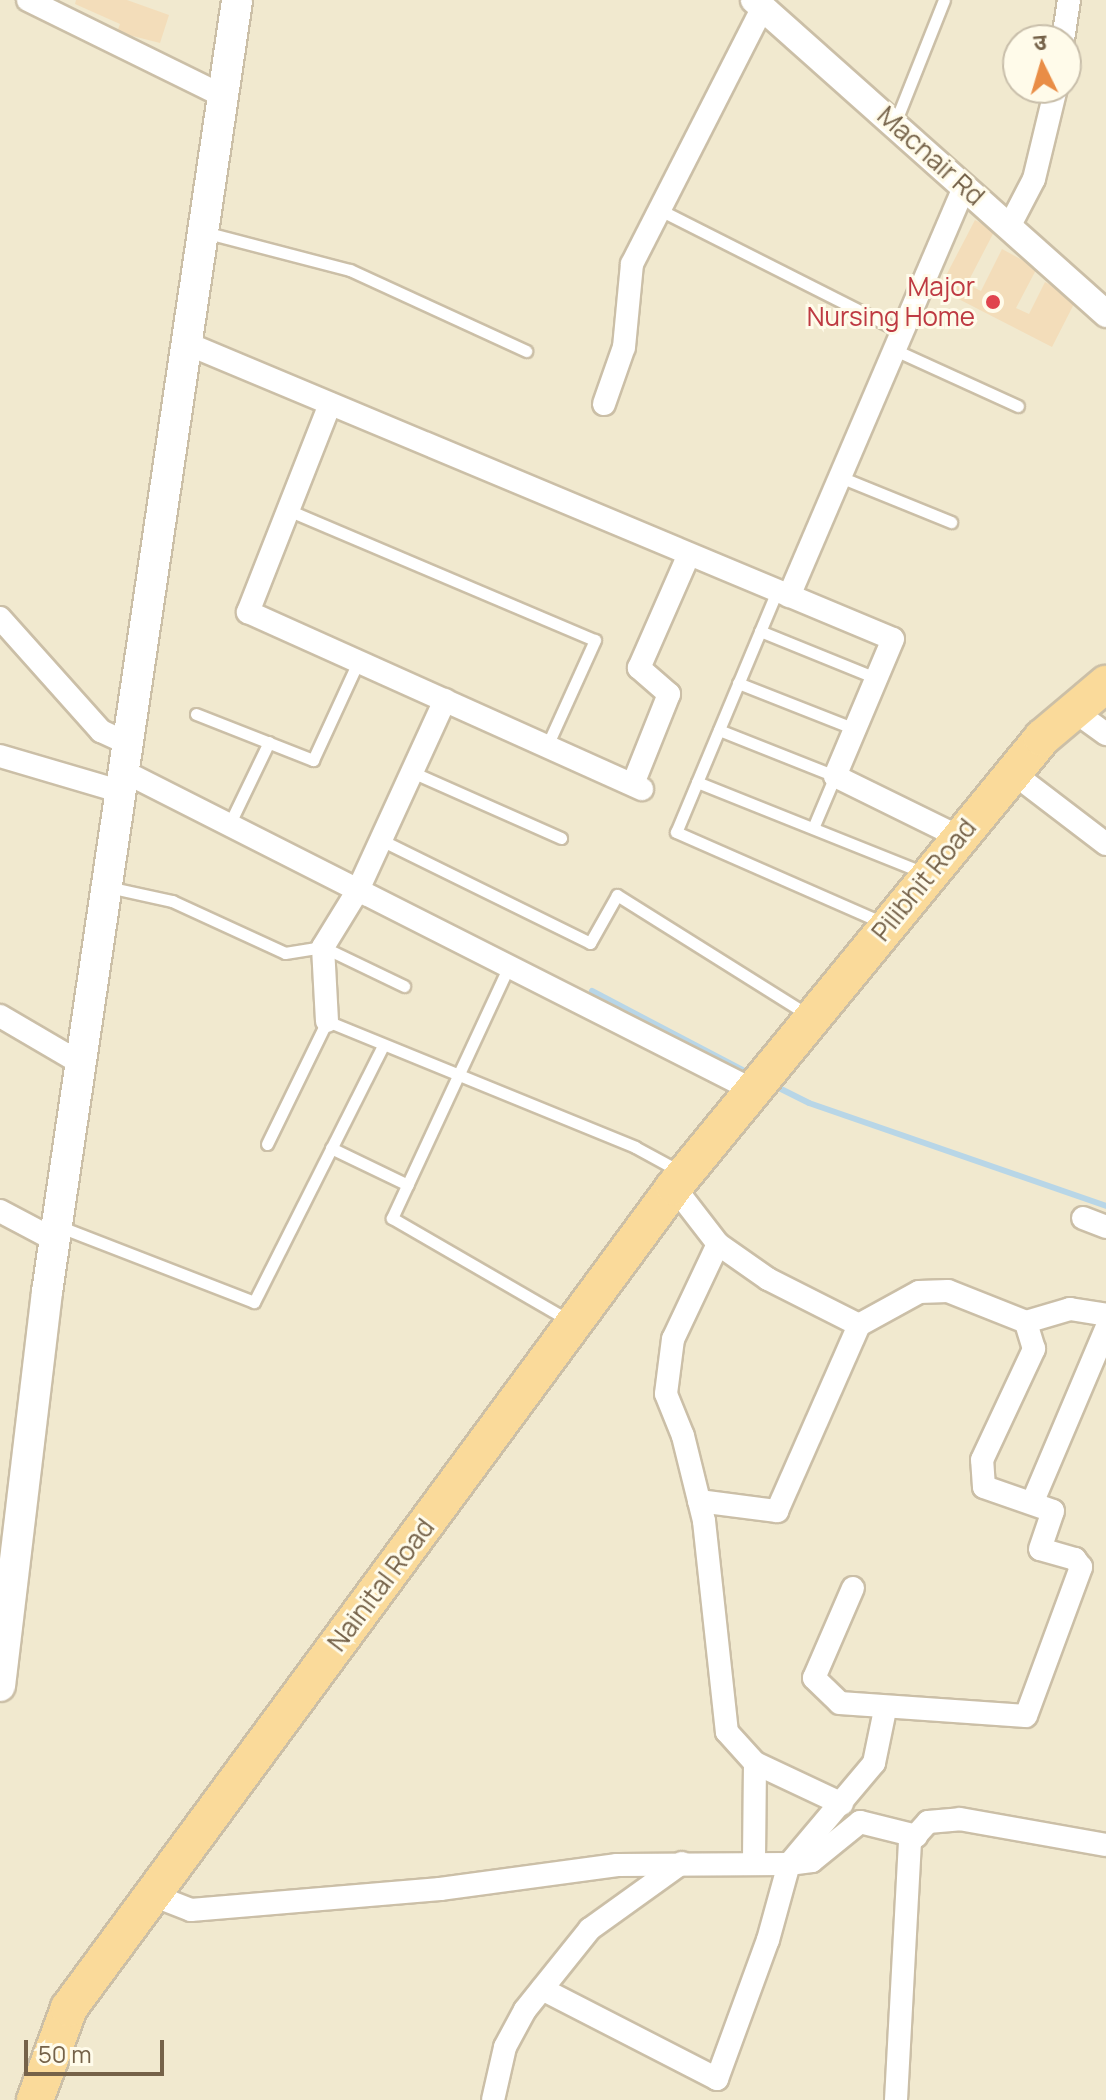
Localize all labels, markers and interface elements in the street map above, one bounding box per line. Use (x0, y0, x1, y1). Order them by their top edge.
north arrow (1002, 24, 1082, 104)
text: उ (1032, 27, 1048, 58)
street label: Macnair Rd (871, 100, 991, 212)
place label: Major Nursing Home (807, 271, 975, 332)
marker: Major Nursing Home (982, 291, 1004, 313)
street label: Pilibhit Road (865, 813, 983, 947)
street label: Nainital Road (321, 1513, 441, 1657)
scale bar (28, 2024, 168, 2074)
text: 50 m (38, 2037, 92, 2070)

